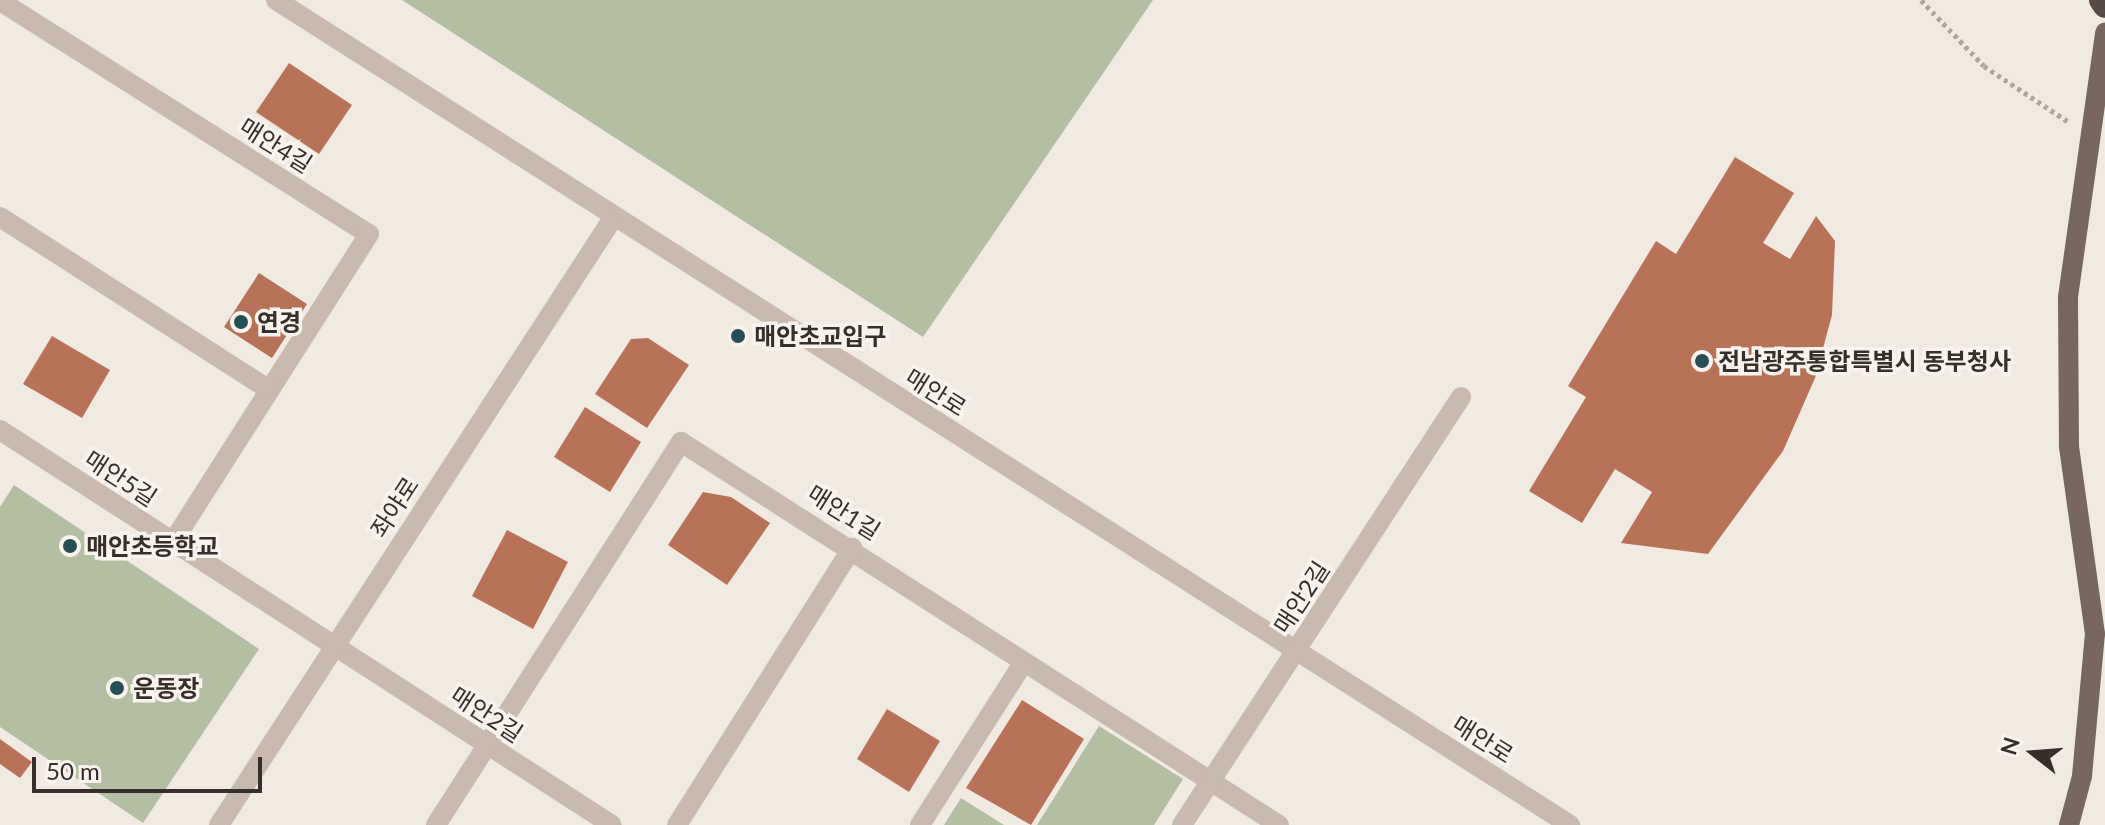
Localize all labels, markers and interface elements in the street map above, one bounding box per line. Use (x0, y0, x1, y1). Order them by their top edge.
street label: 매안4길 (234, 112, 318, 178)
place label: 연경 (257, 308, 301, 336)
marker: 연경 (232, 313, 250, 331)
place label: 매안초교입구 (754, 322, 886, 350)
marker: 매안초교입구 (729, 327, 747, 345)
place label: 전남광주통합특별시 동부청사 (1718, 347, 2011, 375)
marker: 전남광주통합특별시 동부청사 (1693, 352, 1711, 370)
street label: 매안로 (900, 362, 972, 422)
street label: 매안5길 (80, 444, 162, 512)
street label: 좌야로 (364, 471, 424, 543)
street label: 매안1길 (802, 479, 886, 545)
place label: 매안초등학교 (86, 532, 218, 560)
marker: 매안초등학교 (61, 537, 79, 555)
street label: 매안2길 (1267, 556, 1335, 638)
place label: 운동장 (133, 674, 199, 702)
marker: 운동장 (108, 679, 126, 697)
street label: 매안2길 (446, 680, 528, 748)
street label: 매안로 (1447, 709, 1519, 769)
north arrow (1993, 713, 2073, 793)
text: N (1994, 734, 2025, 758)
scale bar (36, 741, 266, 791)
text: 50 m (46, 756, 100, 785)

